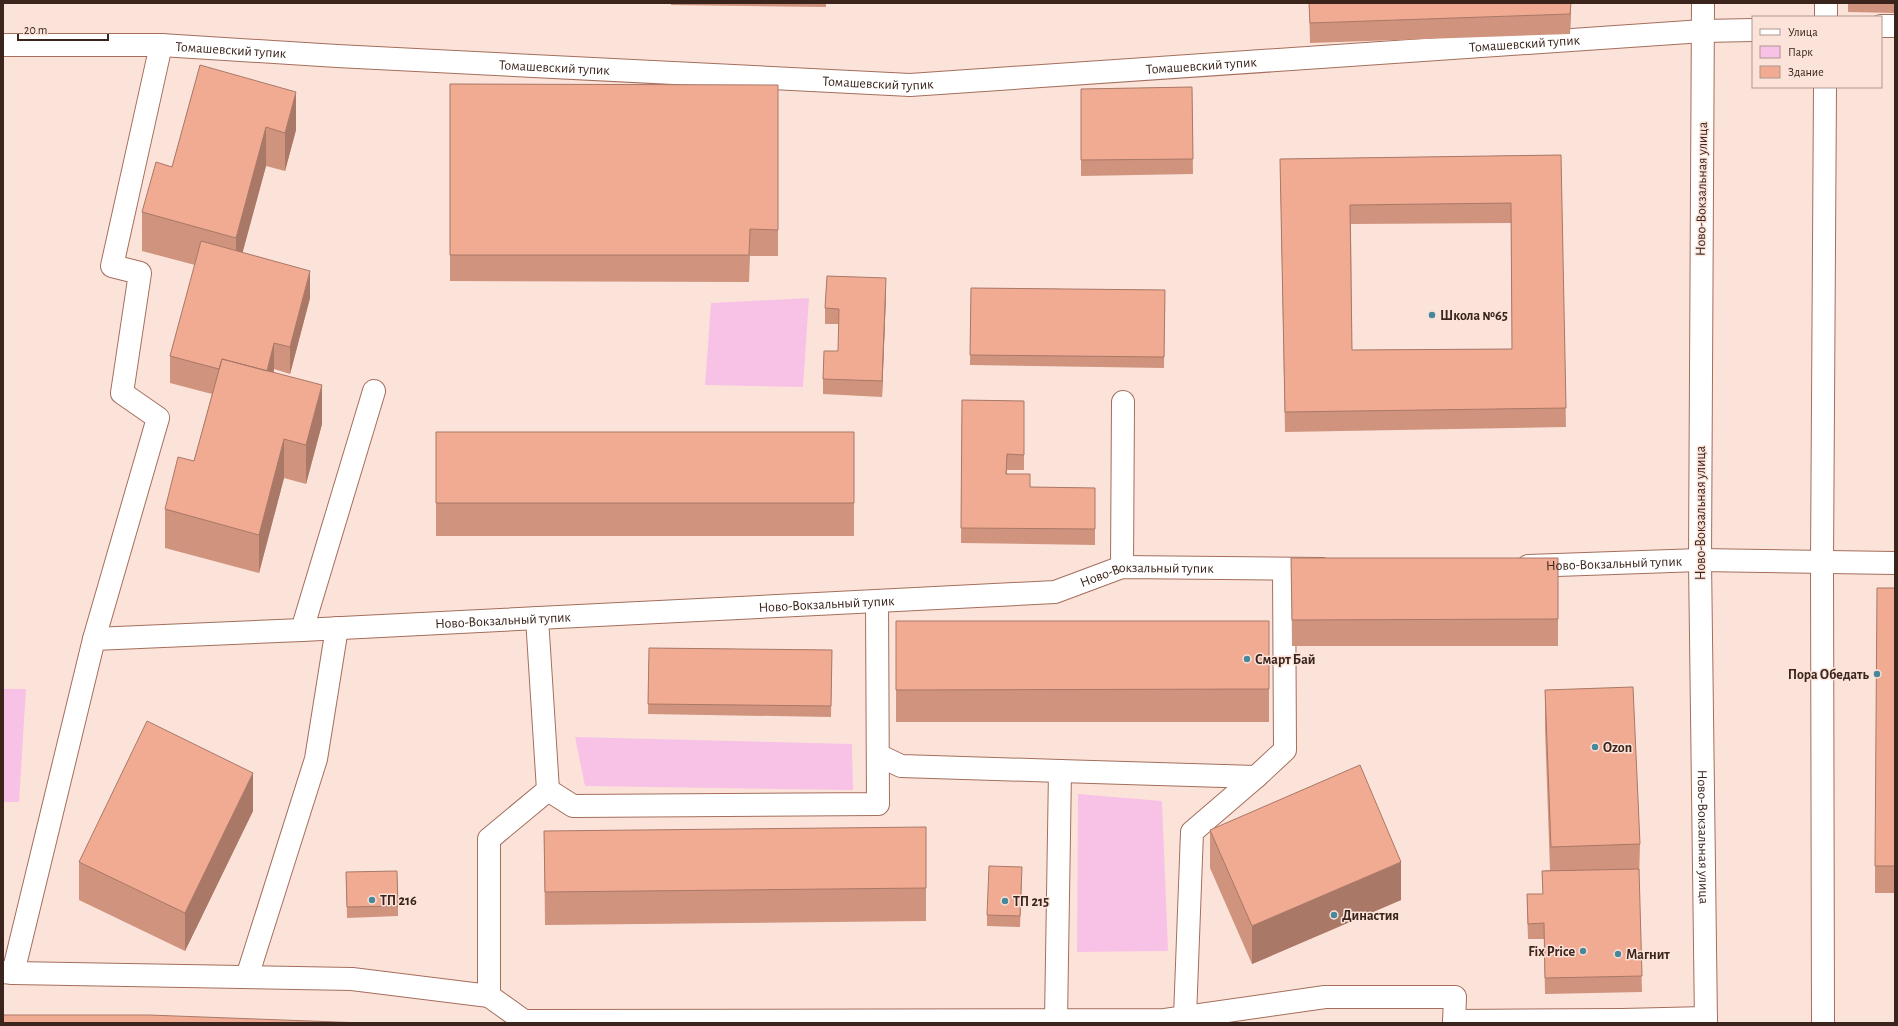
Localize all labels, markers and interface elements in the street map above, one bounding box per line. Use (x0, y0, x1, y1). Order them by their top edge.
scale bar (18, 16, 108, 42)
legend (1752, 16, 1882, 88)
text: 20 m (24, 24, 47, 36)
text: Улица (1788, 26, 1818, 38)
street label: Томашевский тупик (1469, 33, 1581, 55)
street label: Томашевский тупик (175, 40, 287, 61)
text: Парк (1788, 46, 1813, 58)
street label: Томашевский тупик (1145, 55, 1258, 77)
street label: Томашевский тупик (499, 58, 611, 78)
text: Здание (1788, 66, 1824, 78)
street label: Томашевский тупик (822, 75, 934, 93)
street label: Ново-Вокзальная улица (1694, 121, 1710, 256)
place label: Школа №65 (1440, 309, 1508, 323)
marker: Школа №65 (1427, 310, 1437, 320)
street label: Ново-Вокзальная улица (1694, 445, 1708, 580)
street label: Ново-Вокзальный тупик (1546, 555, 1683, 573)
street label: Ново-Вокзальный тупик (1078, 561, 1214, 590)
street label: Ново-Вокзальный тупик (758, 594, 895, 615)
street label: Ново-Вокзальный тупик (435, 610, 572, 631)
place label: Смарт Бай (1255, 653, 1315, 667)
marker: Смарт Бай (1242, 654, 1252, 664)
place label: Пора Обедать (1788, 668, 1870, 682)
marker: Пора Обедать (1872, 669, 1882, 679)
place label: Ozon (1603, 741, 1632, 755)
marker: Ozon (1590, 742, 1600, 752)
street label: Ново-Вокзальная улица (1695, 770, 1710, 905)
place label: ТП 216 (380, 894, 417, 908)
marker: ТП 216 (367, 895, 377, 905)
place label: ТП 215 (1013, 895, 1049, 909)
marker: ТП 215 (1000, 896, 1010, 906)
place label: Династия (1342, 909, 1399, 923)
marker: Династия (1329, 910, 1339, 920)
place label: Fix Price (1528, 945, 1575, 959)
marker: Fix Price (1578, 946, 1588, 956)
place label: Магнит (1626, 948, 1670, 962)
marker: Магнит (1613, 949, 1623, 959)

